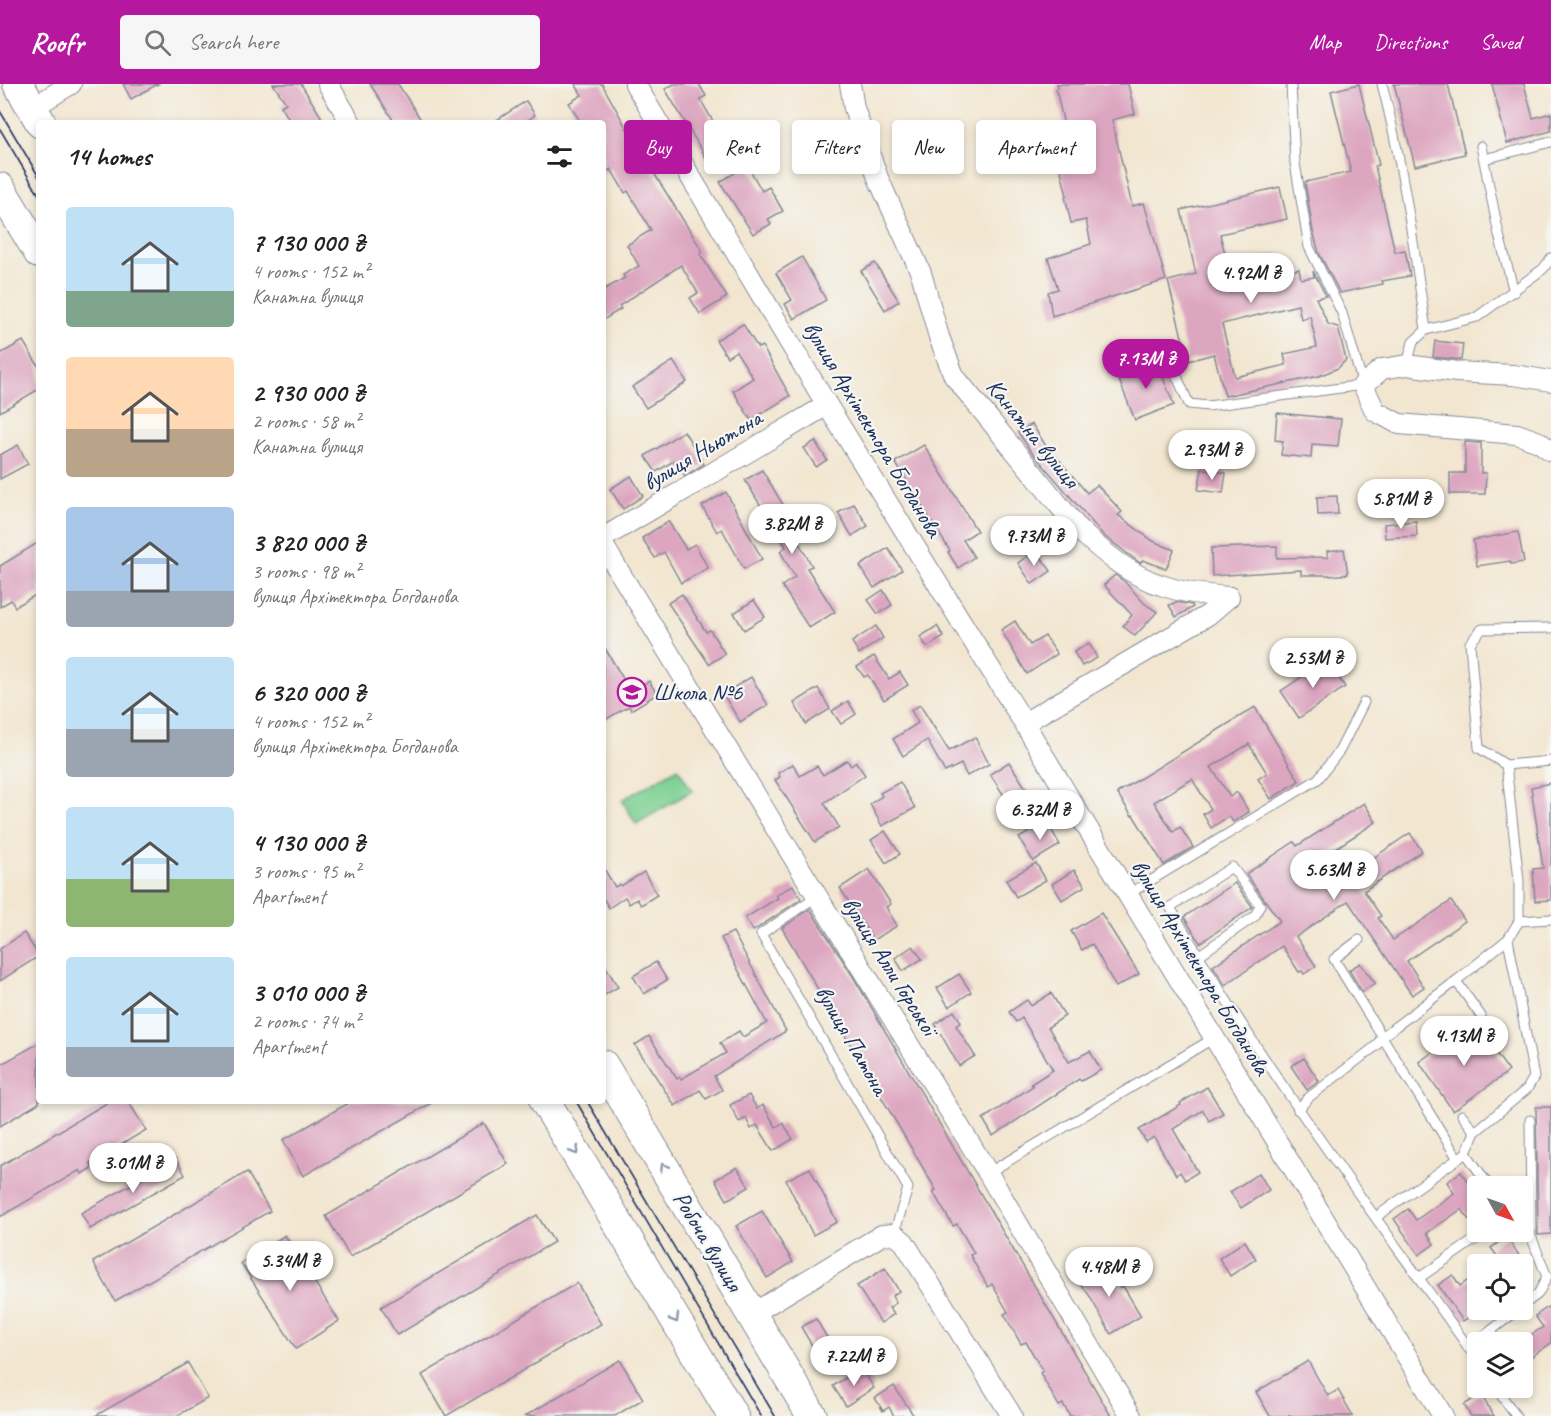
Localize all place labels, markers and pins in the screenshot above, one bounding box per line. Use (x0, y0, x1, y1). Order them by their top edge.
pin: 4.92M ₴ (1196, 253, 1306, 304)
pin: 7.13M ₴ (1091, 339, 1201, 390)
pin: 2.93M ₴ (1157, 430, 1267, 481)
pin: 5.81M ₴ (1346, 479, 1456, 530)
pin: 3.82M ₴ (737, 504, 847, 555)
pin: 9.73M ₴ (979, 516, 1089, 567)
pin: 2.53M ₴ (1258, 638, 1368, 689)
school or university icon: Школа №6 (616, 676, 648, 708)
place label: Школа №6 (653, 677, 744, 707)
pin: 6.32M ₴ (985, 790, 1095, 841)
pin: 5.63M ₴ (1279, 850, 1389, 901)
pin: 4.13M ₴ (1409, 1016, 1519, 1067)
pin: 3.01M ₴ (78, 1143, 188, 1194)
pin: 5.34M ₴ (235, 1241, 345, 1292)
pin: 4.48M ₴ (1054, 1247, 1164, 1298)
pin: 7.22M ₴ (799, 1336, 909, 1387)

